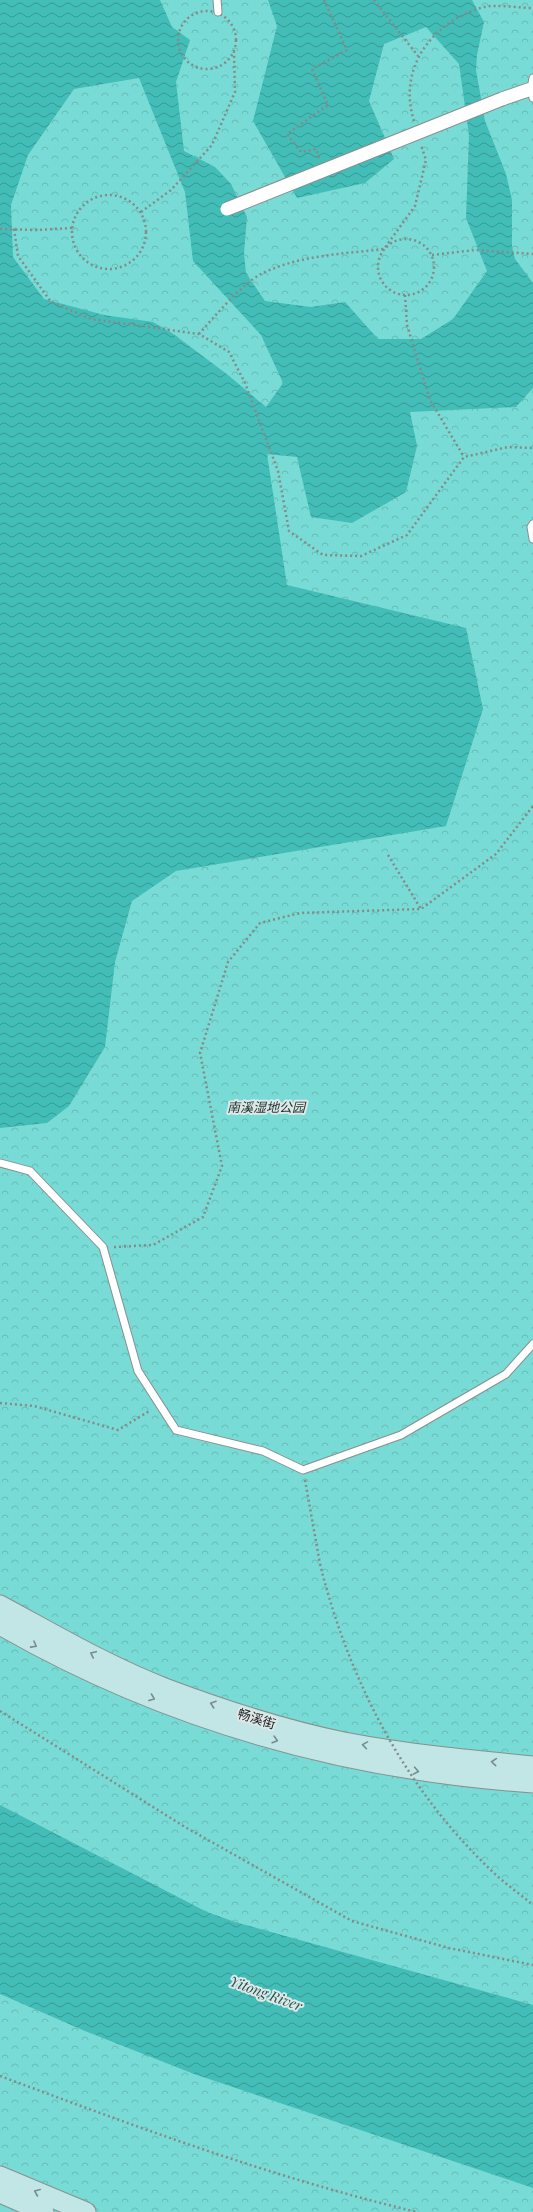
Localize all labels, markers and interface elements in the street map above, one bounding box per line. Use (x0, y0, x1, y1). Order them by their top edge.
park label: 南溪湿地公园 (227, 1098, 307, 1115)
one-way arrow (30, 1640, 37, 1647)
one-way arrow (90, 1651, 97, 1659)
one-way arrow (149, 1694, 156, 1702)
one-way arrow (210, 1700, 217, 1709)
street label: 畅溪街 (236, 1704, 278, 1732)
one-way arrow (271, 1735, 278, 1744)
one-way arrow (362, 1741, 368, 1750)
one-way arrow (491, 1758, 497, 1767)
one-way arrow (412, 1766, 419, 1775)
water label: Yitong River (227, 1971, 306, 2015)
one-way arrow (34, 2188, 41, 2196)

